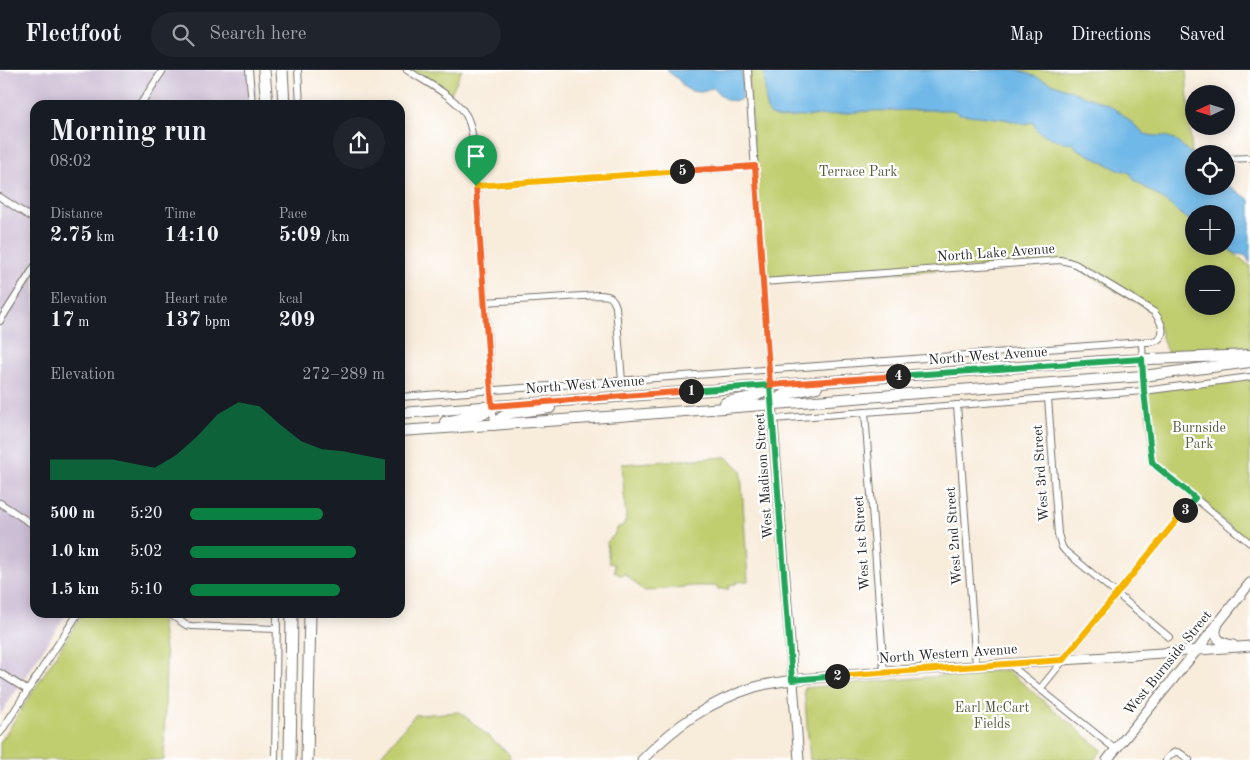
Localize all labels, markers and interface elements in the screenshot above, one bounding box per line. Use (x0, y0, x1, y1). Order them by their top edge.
search box (151, 12, 501, 57)
icon: search (169, 21, 197, 49)
text: Fleetfoot (25, 23, 121, 47)
text: Search here (209, 25, 306, 44)
text: Map (1010, 26, 1043, 44)
text: Directions (1071, 26, 1151, 44)
text: Saved (1179, 26, 1225, 44)
north arrow (1185, 85, 1235, 135)
map controls (1185, 85, 1235, 315)
button: share (333, 117, 385, 169)
text: Morning run (50, 119, 207, 147)
pin (455, 135, 497, 186)
icon: arrive (462, 142, 490, 170)
button: locate (1185, 145, 1235, 195)
text: 08:02 (50, 154, 92, 170)
pin: 5 (670, 158, 694, 184)
text: 5 (678, 164, 687, 178)
park label: Terrace Park (818, 165, 898, 179)
button: + (1185, 205, 1235, 255)
text: Distance (50, 207, 103, 221)
text: Time (164, 207, 196, 221)
text: Pace (279, 207, 307, 221)
text: 2.75 (50, 225, 92, 246)
text: 14:10 (164, 225, 219, 246)
text: 5:09 (279, 225, 321, 246)
text: km (92, 230, 115, 244)
text: /km (321, 230, 350, 244)
street label: North Lake Avenue (936, 242, 1056, 264)
button: − (1185, 265, 1235, 315)
text: Elevation (50, 292, 107, 306)
text: Heart rate (164, 292, 227, 306)
text: kcal (279, 292, 303, 306)
text: 17 (50, 310, 74, 331)
text: 137 (164, 310, 201, 331)
text: 209 (279, 310, 315, 331)
text: m (74, 315, 89, 329)
text: bpm (201, 315, 230, 329)
street label: North West Avenue (928, 345, 1048, 367)
pin: 4 (886, 364, 910, 388)
text: Elevation (50, 367, 115, 383)
text: 272–289 m (302, 367, 385, 383)
text: 4 (894, 369, 903, 383)
street label: North West Avenue (525, 374, 645, 396)
pin: 1 (678, 378, 704, 404)
text: 1 (687, 384, 696, 398)
street label: West Madison Street (753, 412, 775, 539)
park label: Burnside Park (1172, 421, 1226, 451)
street label: West 3rd Street (1031, 424, 1051, 522)
street label: West 2nd Street (944, 486, 964, 586)
street label: West 1st Street (852, 495, 872, 591)
pin: 3 (1172, 498, 1198, 522)
text: 3 (1181, 503, 1190, 517)
text: 500 m (50, 506, 95, 522)
text: 5:20 (130, 506, 162, 522)
text: 1.0 km (50, 544, 99, 560)
text: 5:02 (130, 544, 162, 560)
text: 1.5 km (50, 582, 99, 598)
text: 5:10 (130, 582, 162, 598)
street label: West Burnside Street (1122, 608, 1214, 718)
street label: North Western Avenue (878, 642, 1018, 666)
pin: 2 (824, 664, 850, 688)
text: 2 (833, 669, 842, 683)
park label: Earl McCart Fields (955, 701, 1029, 731)

